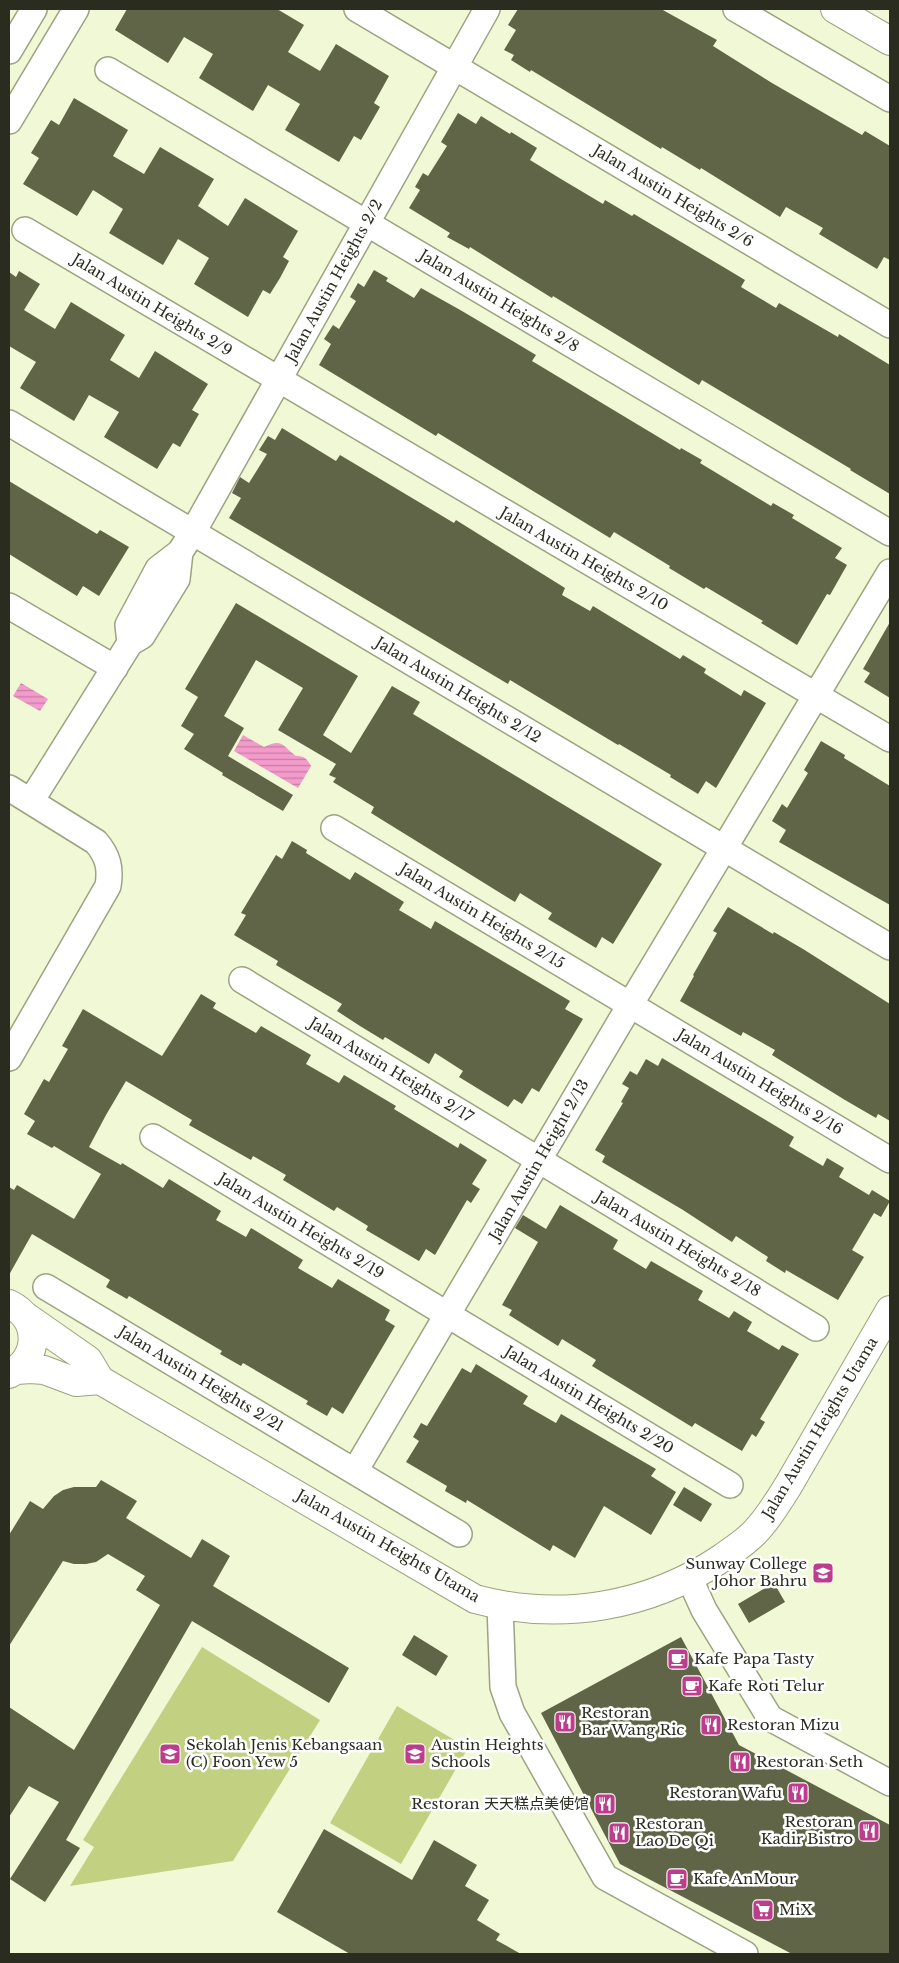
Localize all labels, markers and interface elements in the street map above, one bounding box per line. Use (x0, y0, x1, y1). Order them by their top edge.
street label: Jalan Austin Heights 2/6 (588, 139, 757, 251)
street label: Jalan Austin Heights 2/2 (280, 196, 386, 367)
street label: Jalan Austin Heights 2/8 (414, 244, 583, 356)
street label: Jalan Austin Heights 2/9 (67, 248, 236, 360)
street label: Jalan Austin Heights 2/10 (495, 501, 672, 615)
street label: Jalan Austin Heights 2/12 (370, 631, 545, 747)
street label: Jalan Austin Heights 2/15 (395, 858, 568, 972)
street label: Jalan Austin Heights 2/17 (304, 1012, 477, 1126)
street label: Jalan Austin Heights 2/16 (672, 1023, 847, 1139)
street label: Jalan Austin Height 2/13 (484, 1076, 593, 1246)
street label: Jalan Austin Heights 2/19 (213, 1167, 388, 1283)
street label: Jalan Austin Heights 2/18 (590, 1186, 765, 1301)
street label: Jalan Austin Heights 2/21 (113, 1320, 288, 1436)
street label: Jalan Austin Heights Utama (757, 1333, 882, 1524)
street label: Jalan Austin Heights 2/20 (499, 1340, 677, 1458)
street label: Jalan Austin Heights Utama (291, 1484, 484, 1606)
place label: Sunway College Johor Bahru (685, 1554, 807, 1590)
school or university icon: Sunway College Johor Bahru (811, 1561, 835, 1585)
cafe icon: Kafe Papa Tasty (666, 1647, 690, 1671)
place label: Kafe Papa Tasty (694, 1649, 815, 1668)
cafe icon: Kafe Roti Telur (680, 1674, 704, 1698)
place label: Kafe Roti Telur (708, 1676, 825, 1695)
place label: Restoran Bar Wang Ric (581, 1703, 684, 1739)
restaurant icon: Restoran Bar Wang Ric (553, 1710, 577, 1734)
restaurant icon: Restoran Mizu (699, 1713, 723, 1737)
place label: Restoran Mizu (727, 1715, 840, 1734)
place label: Sekolah Jenis Kebangsaan (C) Foon Yew 5 (186, 1735, 382, 1771)
place label: Austin Heights Schools (430, 1735, 544, 1771)
school or university icon: Sekolah Jenis Kebangsaan (C) Foon Yew 5 (158, 1742, 182, 1766)
school or university icon: Austin Heights Schools (403, 1742, 427, 1766)
restaurant icon: Restoran Seth (728, 1750, 752, 1774)
place label: Restoran Seth (756, 1752, 863, 1771)
restaurant icon: Restoran Wafu (786, 1781, 810, 1805)
place label: Restoran Wafu (669, 1783, 782, 1802)
restaurant icon: Restoran 天天糕点美使馆 (593, 1792, 617, 1816)
place label: Restoran 天天糕点美使馆 (411, 1794, 589, 1813)
place label: Restoran Kadir Bistro (761, 1812, 853, 1848)
place label: Restoran Lao De Qi (635, 1814, 714, 1850)
restaurant icon: Restoran Kadir Bistro (857, 1819, 881, 1843)
restaurant icon: Restoran Lao De Qi (607, 1821, 631, 1845)
cafe icon: Kafe AnMour (665, 1867, 689, 1891)
place label: Kafe AnMour (693, 1869, 797, 1888)
supermarket icon: MiX (751, 1898, 775, 1922)
place label: MiX (779, 1900, 813, 1919)

